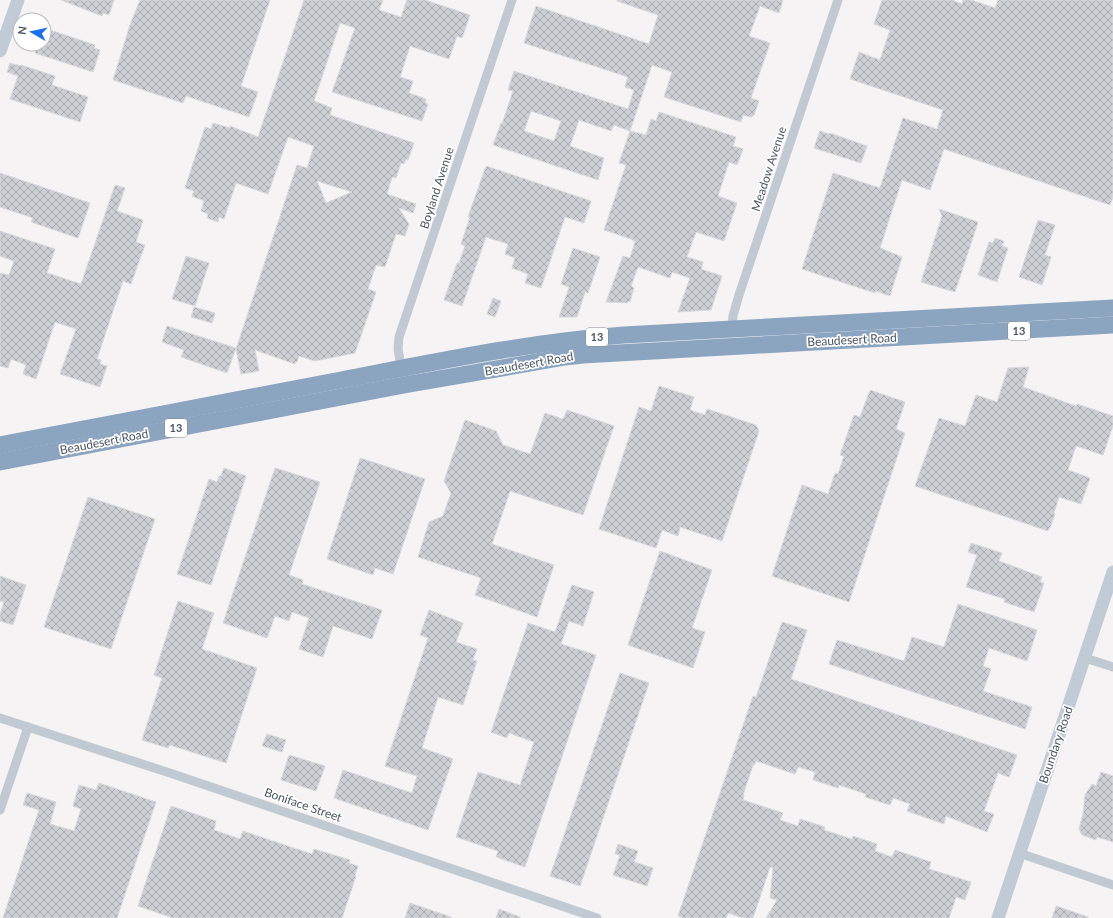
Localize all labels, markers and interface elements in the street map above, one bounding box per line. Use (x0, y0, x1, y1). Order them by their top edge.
north arrow (12, 12, 52, 52)
text: N (15, 25, 29, 36)
street label: Meadow Avenue (748, 125, 789, 213)
street label: Boyland Avenue (416, 145, 457, 231)
road number: 13 (1008, 322, 1030, 340)
road number: 13 (586, 328, 608, 346)
street label: Beaudesert Road (807, 330, 897, 349)
street label: Beaudesert Road (483, 348, 574, 379)
road number: 13 (165, 419, 187, 437)
street label: Beaudesert Road (58, 426, 149, 457)
street label: Boundary Road (1035, 704, 1076, 785)
street label: Boniface Street (263, 784, 344, 825)

